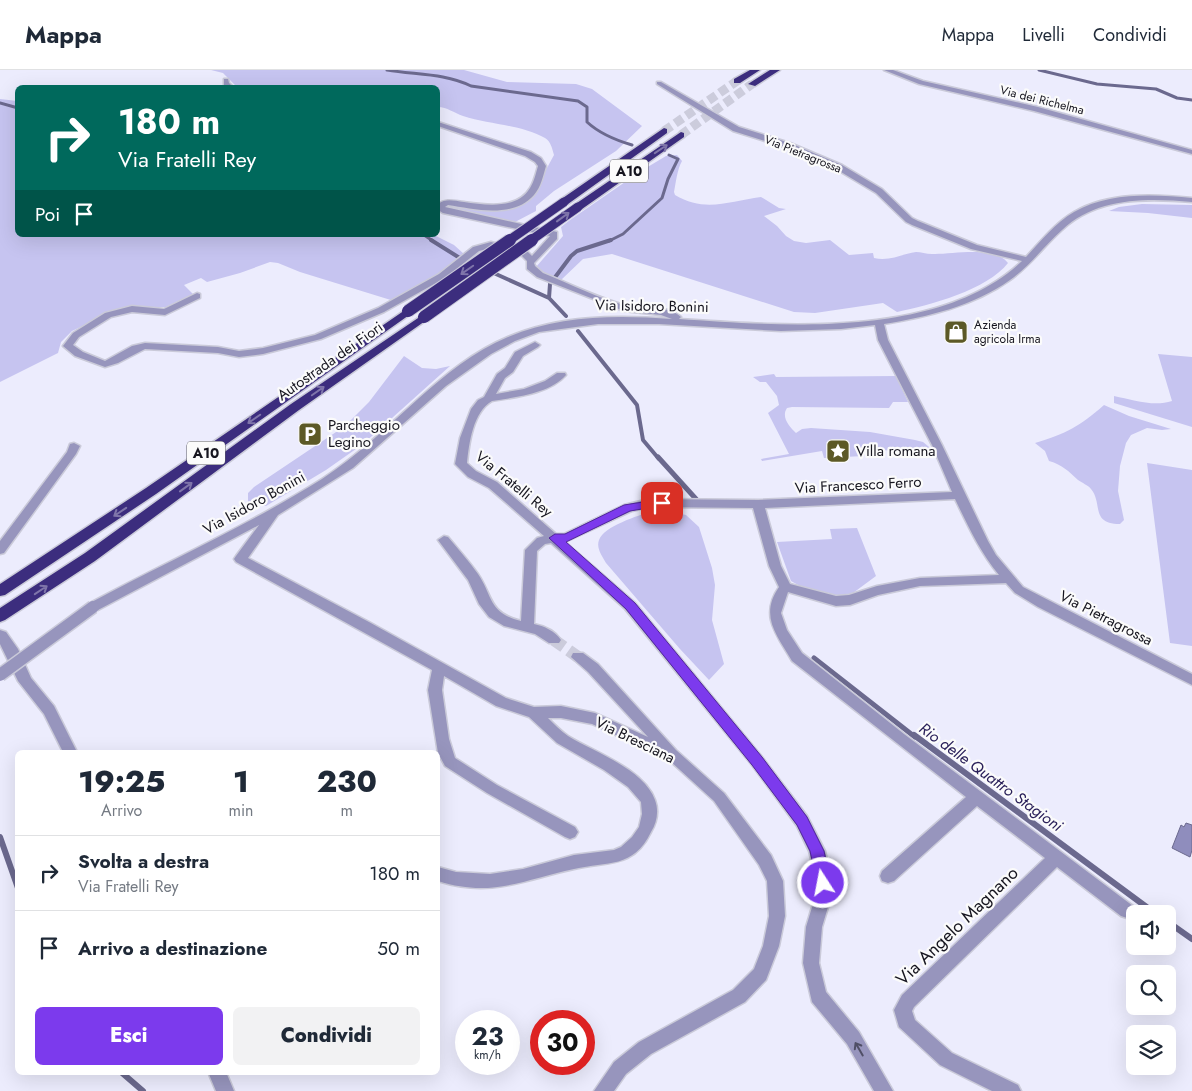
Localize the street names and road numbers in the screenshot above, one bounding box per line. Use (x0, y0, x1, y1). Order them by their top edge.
street label: Via dei Richelma (998, 81, 1086, 119)
street label: Via Pietragrossa (762, 130, 845, 178)
road number: A10 (610, 160, 648, 182)
street label: Via Isidoro Bonini (595, 294, 709, 318)
street label: Autostrada dei Fiori (273, 316, 387, 406)
road number: A10 (187, 442, 225, 464)
street label: Via Fratelli Rey (470, 446, 558, 522)
street label: Via Isidoro Bonini (199, 466, 309, 540)
street label: Via Francesco Ferro (794, 471, 922, 499)
street label: Via Pietragrossa (1055, 585, 1157, 651)
street label: Via Bresciana (592, 711, 678, 769)
street label: Via Angelo Magnano (890, 860, 1024, 992)

